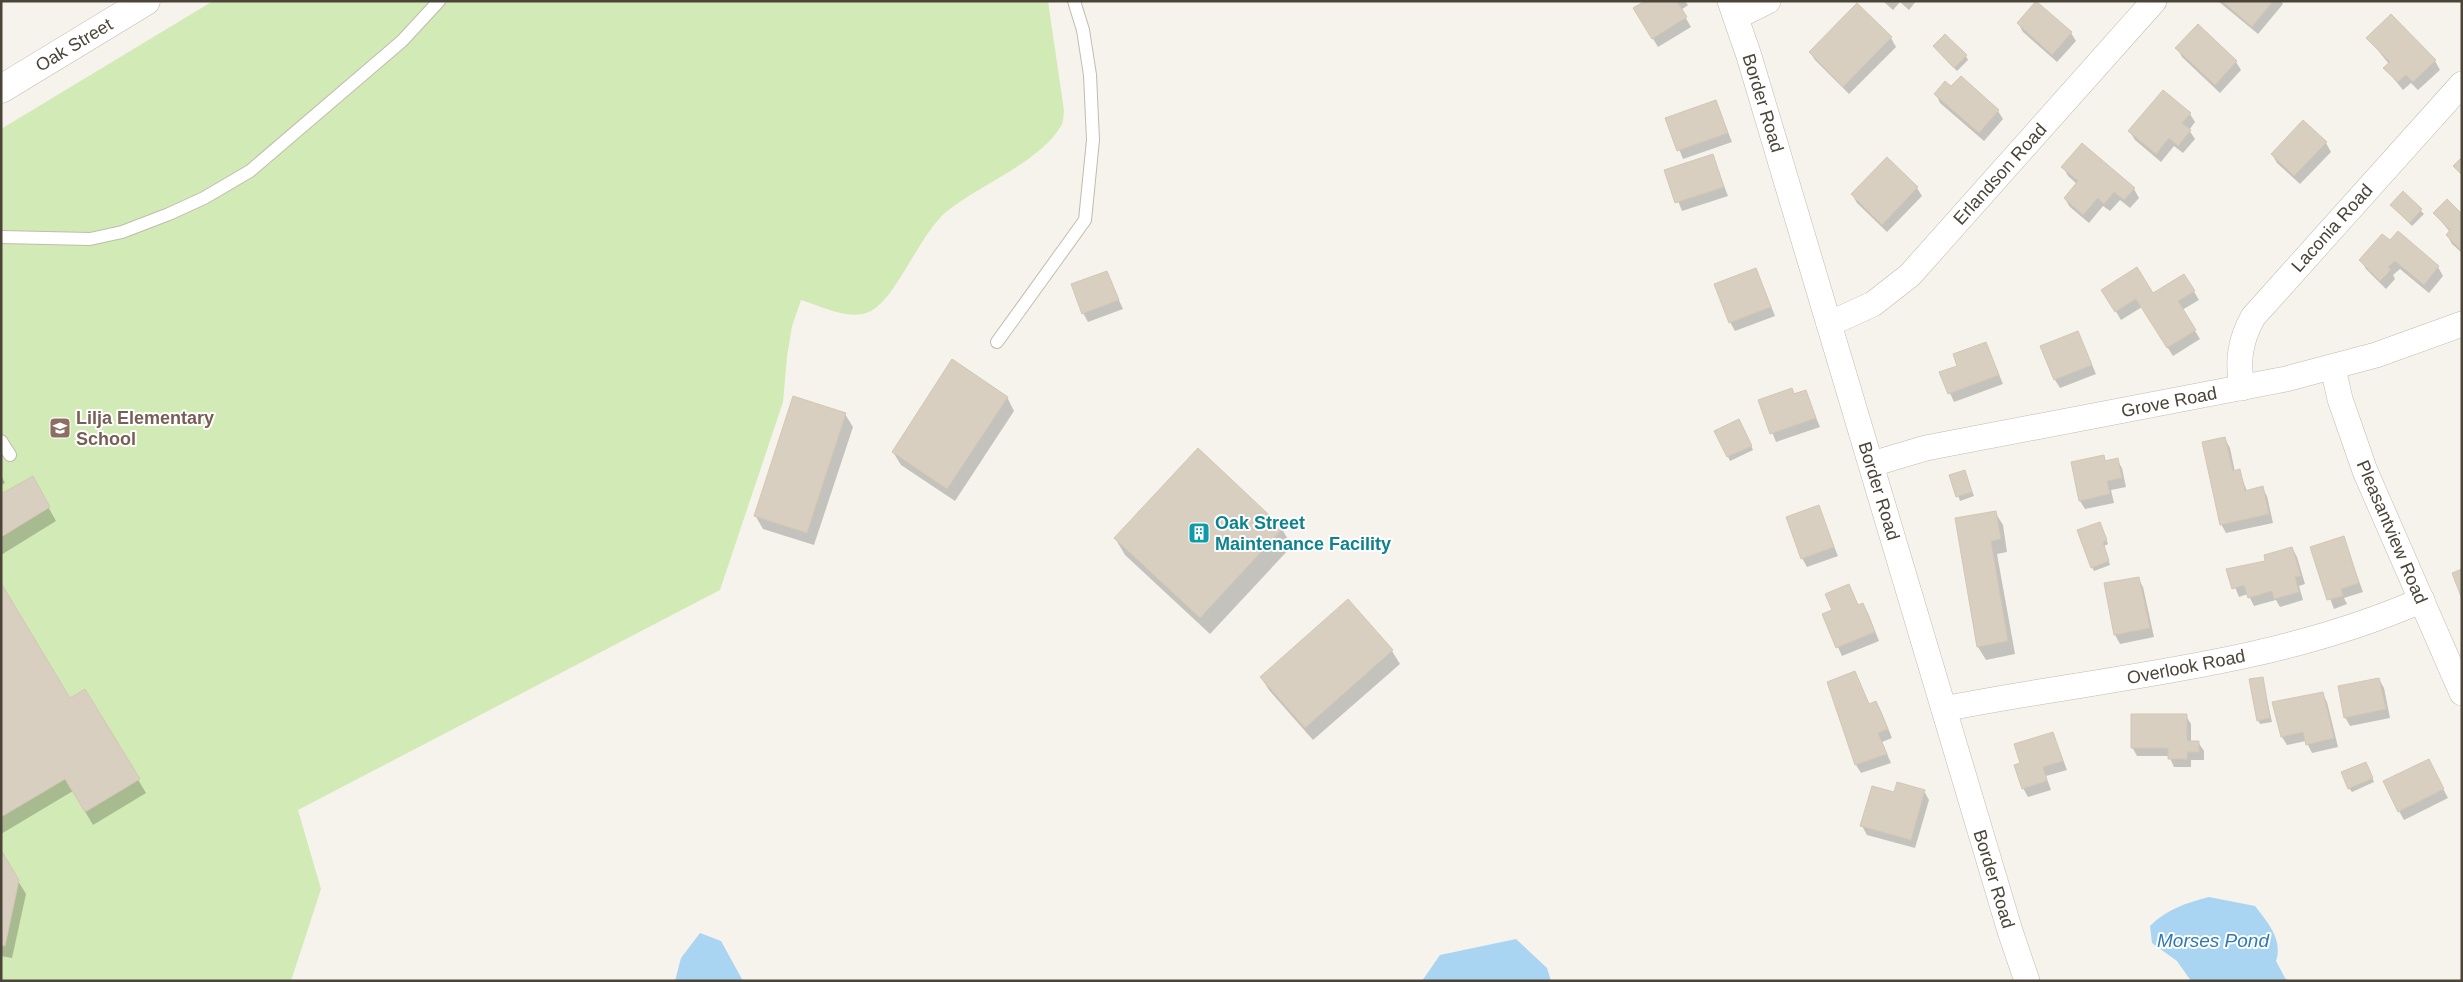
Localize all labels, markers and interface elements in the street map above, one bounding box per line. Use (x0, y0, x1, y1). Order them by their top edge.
street label: Oak Street (32, 14, 116, 76)
street label: Border Road (1739, 51, 1787, 155)
street label: Erlandson Road (1949, 119, 2051, 229)
street label: Laconia Road (2287, 180, 2377, 276)
street label: Grove Road (2119, 383, 2219, 421)
place label: Lilja Elementary School (76, 408, 214, 449)
school or university icon: Lilja Elementary School (48, 416, 72, 440)
street label: Border Road (1855, 439, 1903, 543)
street label: Pleasantview Road (2353, 457, 2431, 607)
place label: Oak Street Maintenance Facility (1215, 513, 1391, 554)
building icon: Oak Street Maintenance Facility (1187, 521, 1211, 545)
street label: Overlook Road (2125, 646, 2247, 688)
street label: Border Road (1970, 827, 2018, 931)
water label: Morses Pond (2157, 930, 2270, 951)

